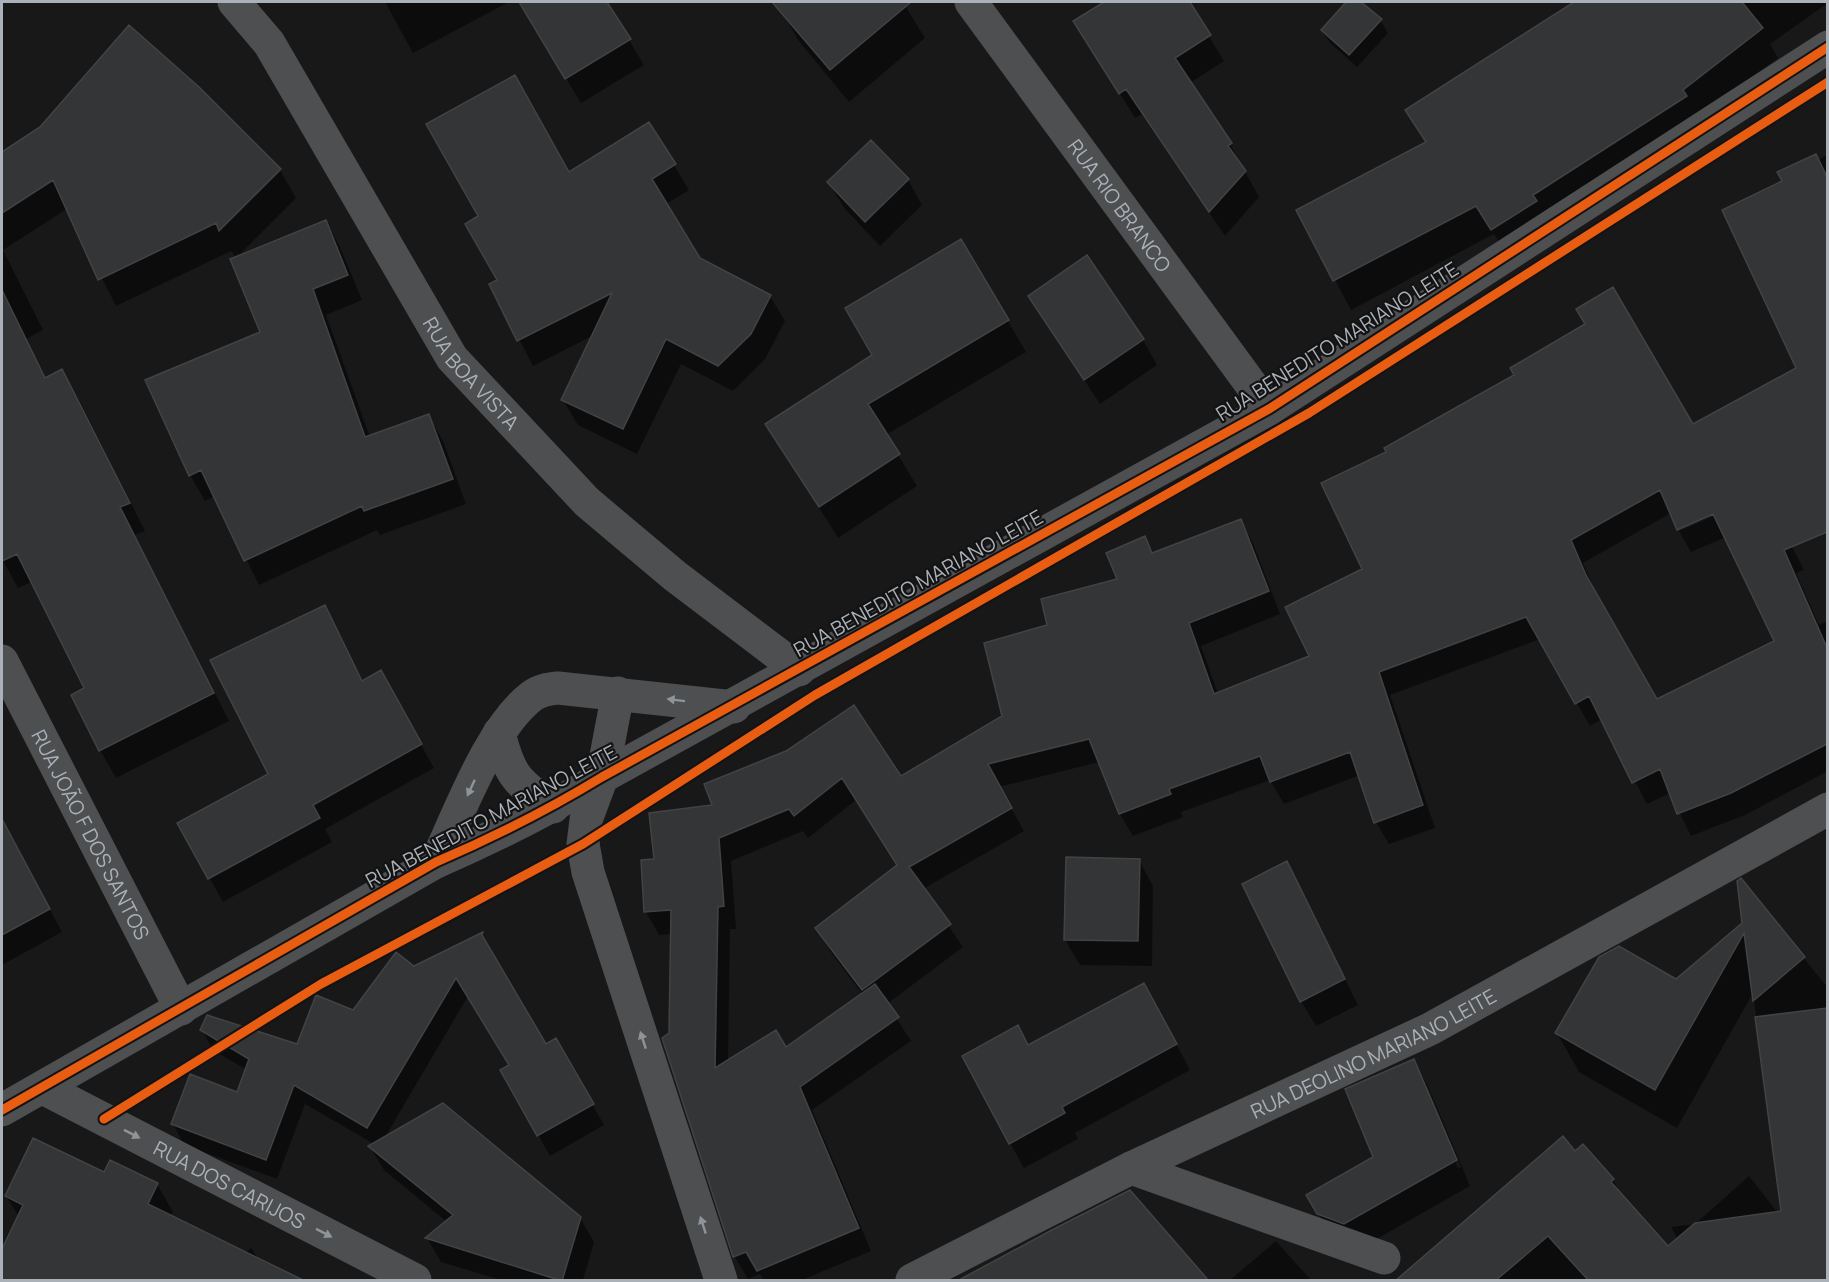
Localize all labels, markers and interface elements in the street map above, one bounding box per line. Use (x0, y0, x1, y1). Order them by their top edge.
street label: RUA RIO BRANCO (1062, 133, 1178, 277)
street label: RUA BENEDITO MARIANO LEITE (1211, 255, 1463, 427)
street label: RUA BOA VISTA (417, 312, 526, 436)
street label: RUA BENEDITO MARIANO LEITE (788, 503, 1048, 663)
one-way arrow (666, 695, 685, 705)
street label: RUA JOÃO F DOS SANTOS (26, 725, 156, 944)
street label: RUA BENEDITO MARIANO LEITE (361, 738, 621, 894)
one-way arrow (466, 780, 475, 797)
street label: RUA DEOLINO MARIANO LEITE (1246, 982, 1501, 1124)
one-way arrow (637, 1030, 647, 1048)
one-way arrow (124, 1129, 141, 1139)
street label: RUA DOS CARIJOS (149, 1134, 310, 1235)
one-way arrow (698, 1216, 707, 1234)
one-way arrow (315, 1228, 333, 1238)

